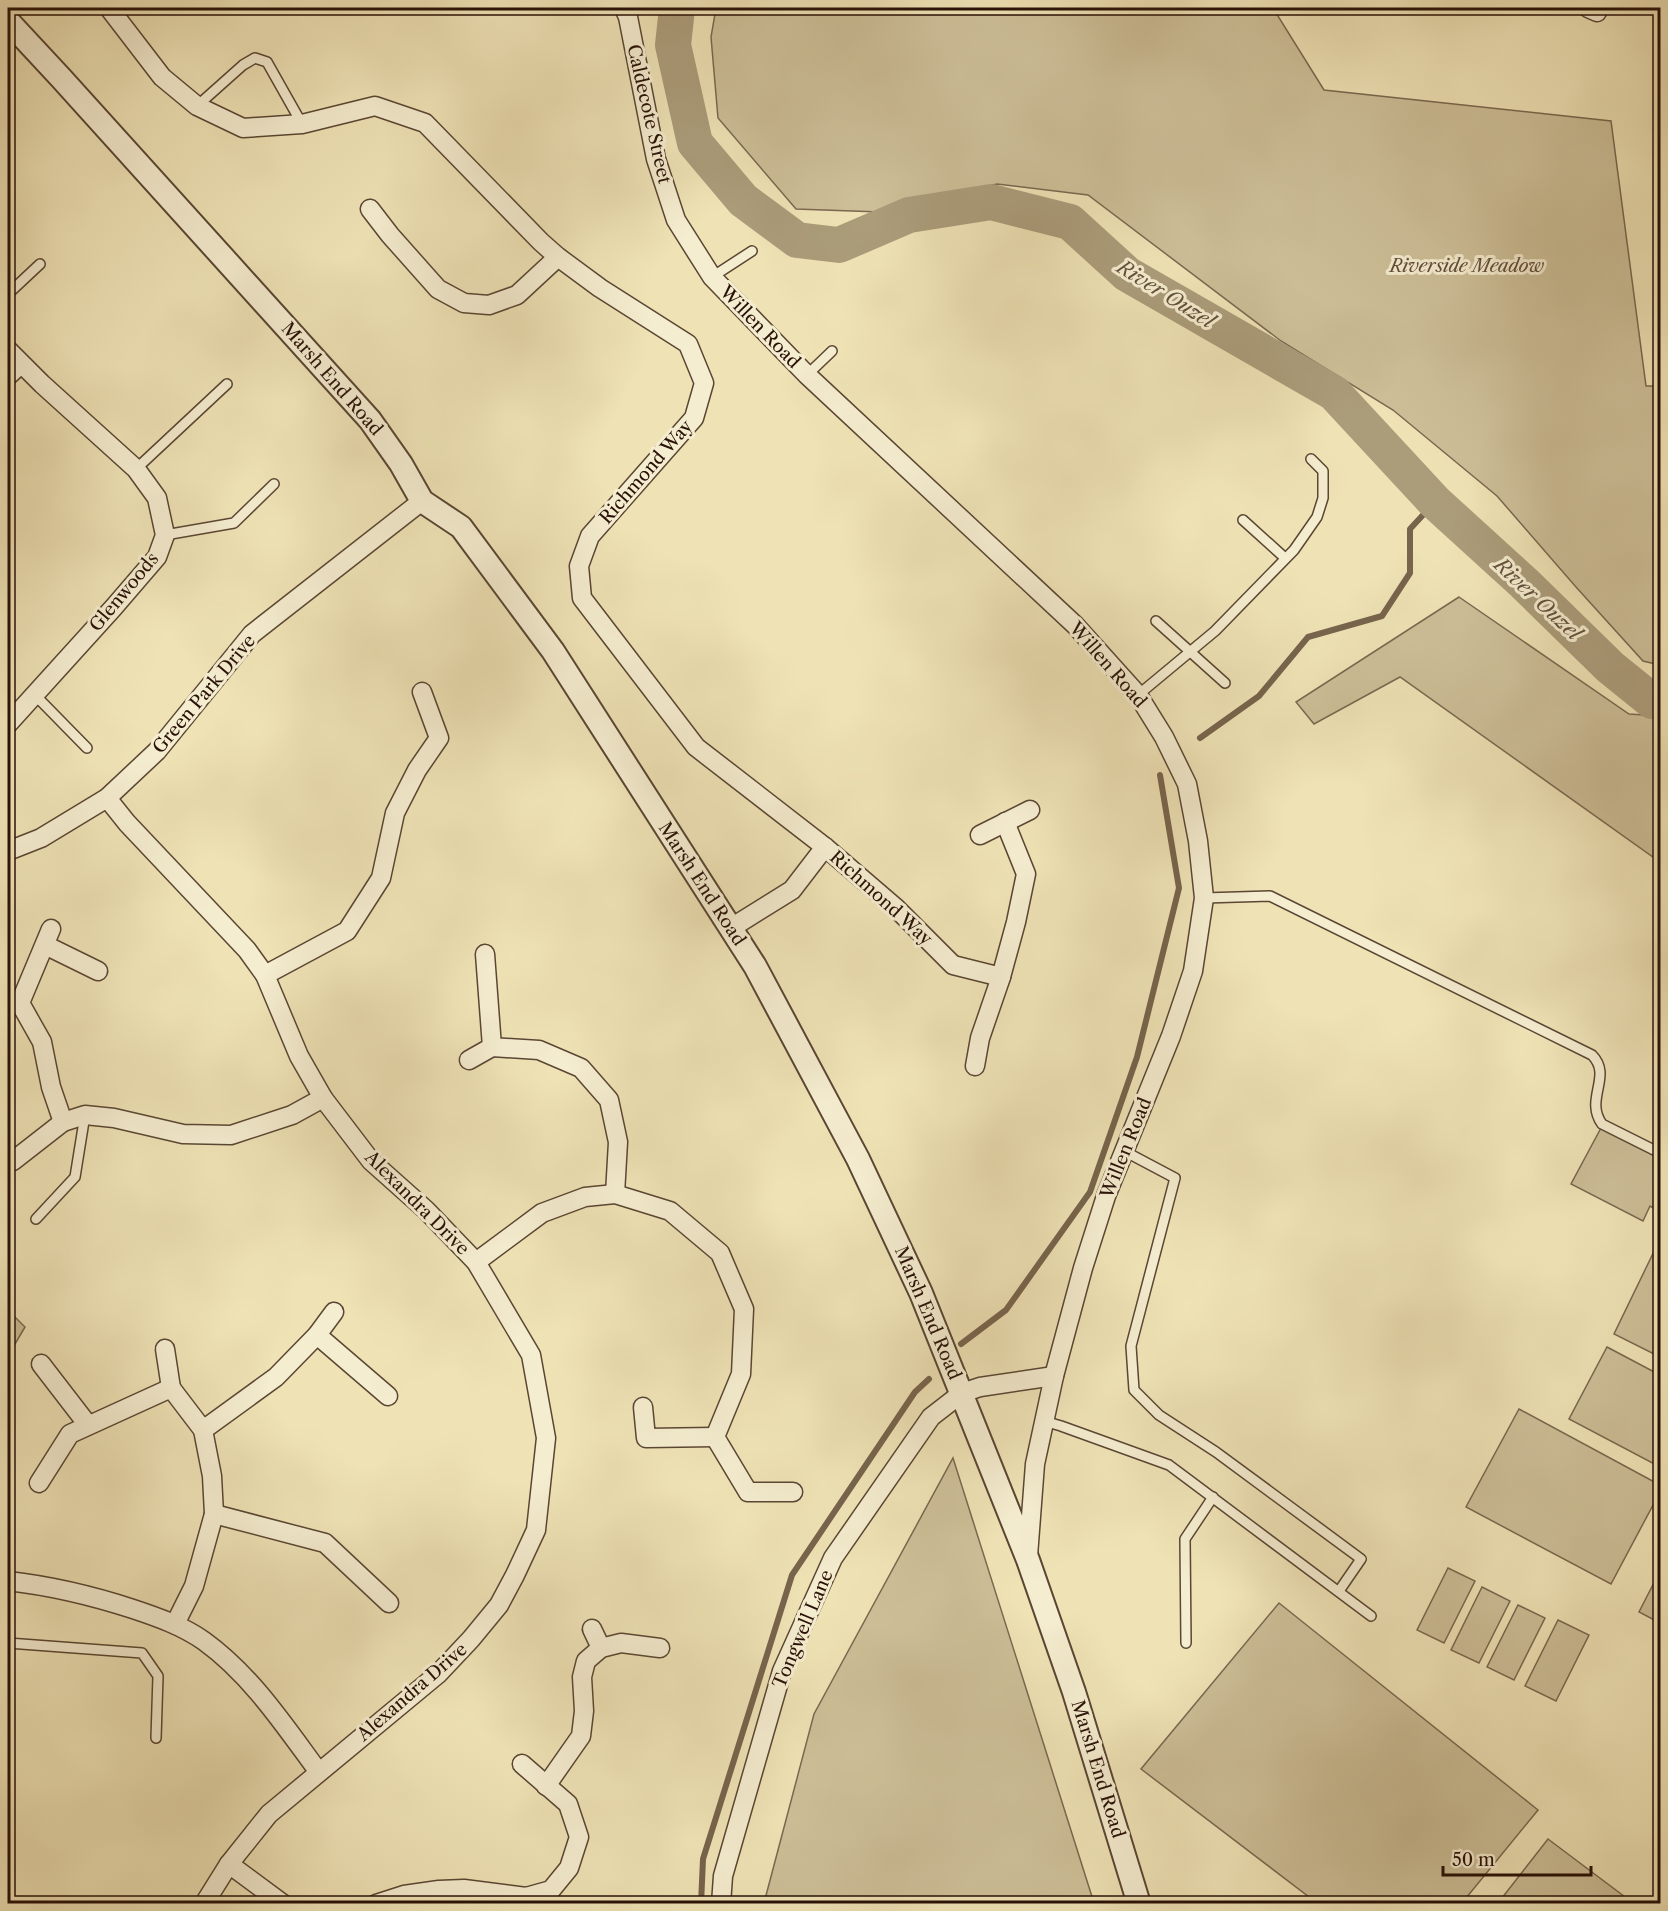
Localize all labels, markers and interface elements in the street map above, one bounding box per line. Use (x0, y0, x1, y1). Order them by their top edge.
street label: Caldecote Street (622, 42, 676, 187)
water label: River Ouzel (1111, 254, 1221, 335)
park label: Riverside Meadow (1388, 255, 1544, 277)
street label: Willen Road (714, 280, 805, 373)
street label: Marsh End Road (277, 318, 387, 440)
street label: Richmond Way (595, 415, 698, 529)
street label: Glenwoods (85, 548, 163, 636)
water label: River Ouzel (1488, 551, 1588, 647)
street label: Willen Road (1064, 617, 1151, 712)
street label: Green Park Drive (148, 630, 260, 758)
street label: Marsh End Road (654, 818, 750, 950)
street label: Richmond Way (825, 846, 938, 951)
street label: Willen Road (1095, 1094, 1156, 1202)
street label: Alexandra Drive (360, 1146, 474, 1260)
street label: Marsh End Road (890, 1243, 966, 1383)
street label: Tongwell Lane (768, 1567, 838, 1691)
street label: Alexandra Drive (352, 1638, 472, 1746)
street label: Marsh End Road (1067, 1697, 1129, 1841)
scale bar (1443, 1839, 1592, 1877)
text: 50 m (1452, 1849, 1495, 1871)

